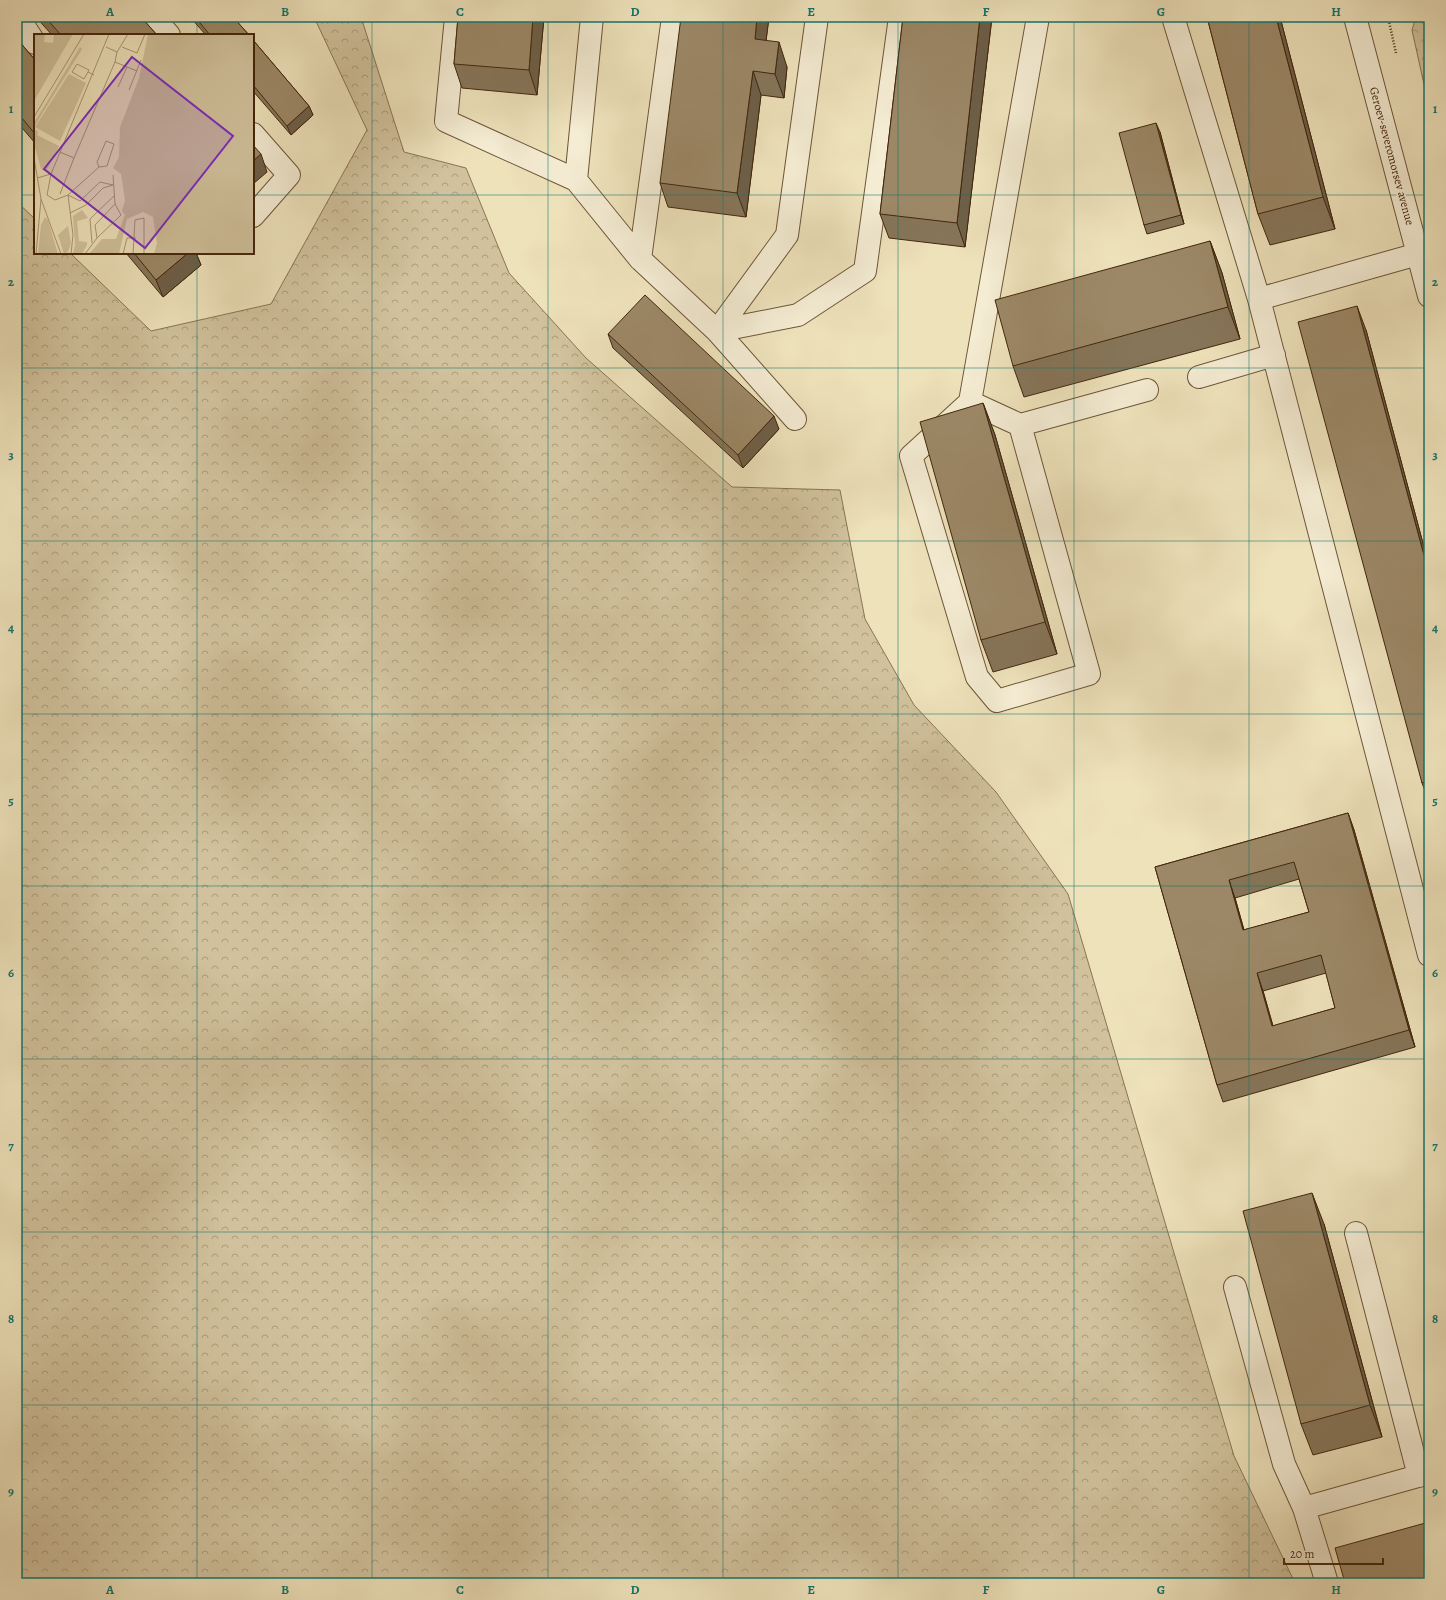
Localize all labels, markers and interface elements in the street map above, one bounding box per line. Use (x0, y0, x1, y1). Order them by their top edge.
text: A (105, 3, 115, 20)
text: B (281, 3, 289, 20)
text: C (456, 3, 464, 20)
text: D (630, 3, 640, 20)
text: E (807, 3, 815, 20)
text: F (983, 3, 990, 20)
text: G (1157, 3, 1165, 20)
text: H (1331, 3, 1341, 20)
inset map (34, 34, 254, 254)
street label: Geroev-severomorsev avenue (1366, 85, 1418, 227)
text: 1 (9, 100, 14, 117)
text: 1 (1433, 100, 1438, 117)
text: 2 (8, 273, 15, 290)
text: 2 (1432, 273, 1439, 290)
text: 3 (8, 446, 14, 463)
text: 3 (1432, 446, 1438, 463)
text: 4 (8, 619, 14, 636)
text: 4 (1432, 619, 1438, 636)
text: 5 (8, 792, 14, 809)
text: 5 (1432, 792, 1438, 809)
text: 6 (8, 964, 14, 981)
text: 6 (1432, 964, 1438, 981)
text: 7 (8, 1137, 14, 1154)
text: 7 (1432, 1137, 1438, 1154)
text: 8 (8, 1310, 14, 1327)
text: 8 (1432, 1310, 1438, 1327)
text: 9 (8, 1483, 14, 1500)
text: 9 (1432, 1483, 1438, 1500)
scale bar (1284, 1540, 1383, 1566)
text: 20 m (1290, 1546, 1314, 1562)
text: A (105, 1581, 115, 1598)
text: B (281, 1581, 289, 1598)
text: C (456, 1581, 464, 1598)
text: D (630, 1581, 640, 1598)
text: E (807, 1581, 815, 1598)
text: F (983, 1581, 990, 1598)
text: G (1157, 1581, 1165, 1598)
text: H (1331, 1581, 1341, 1598)

